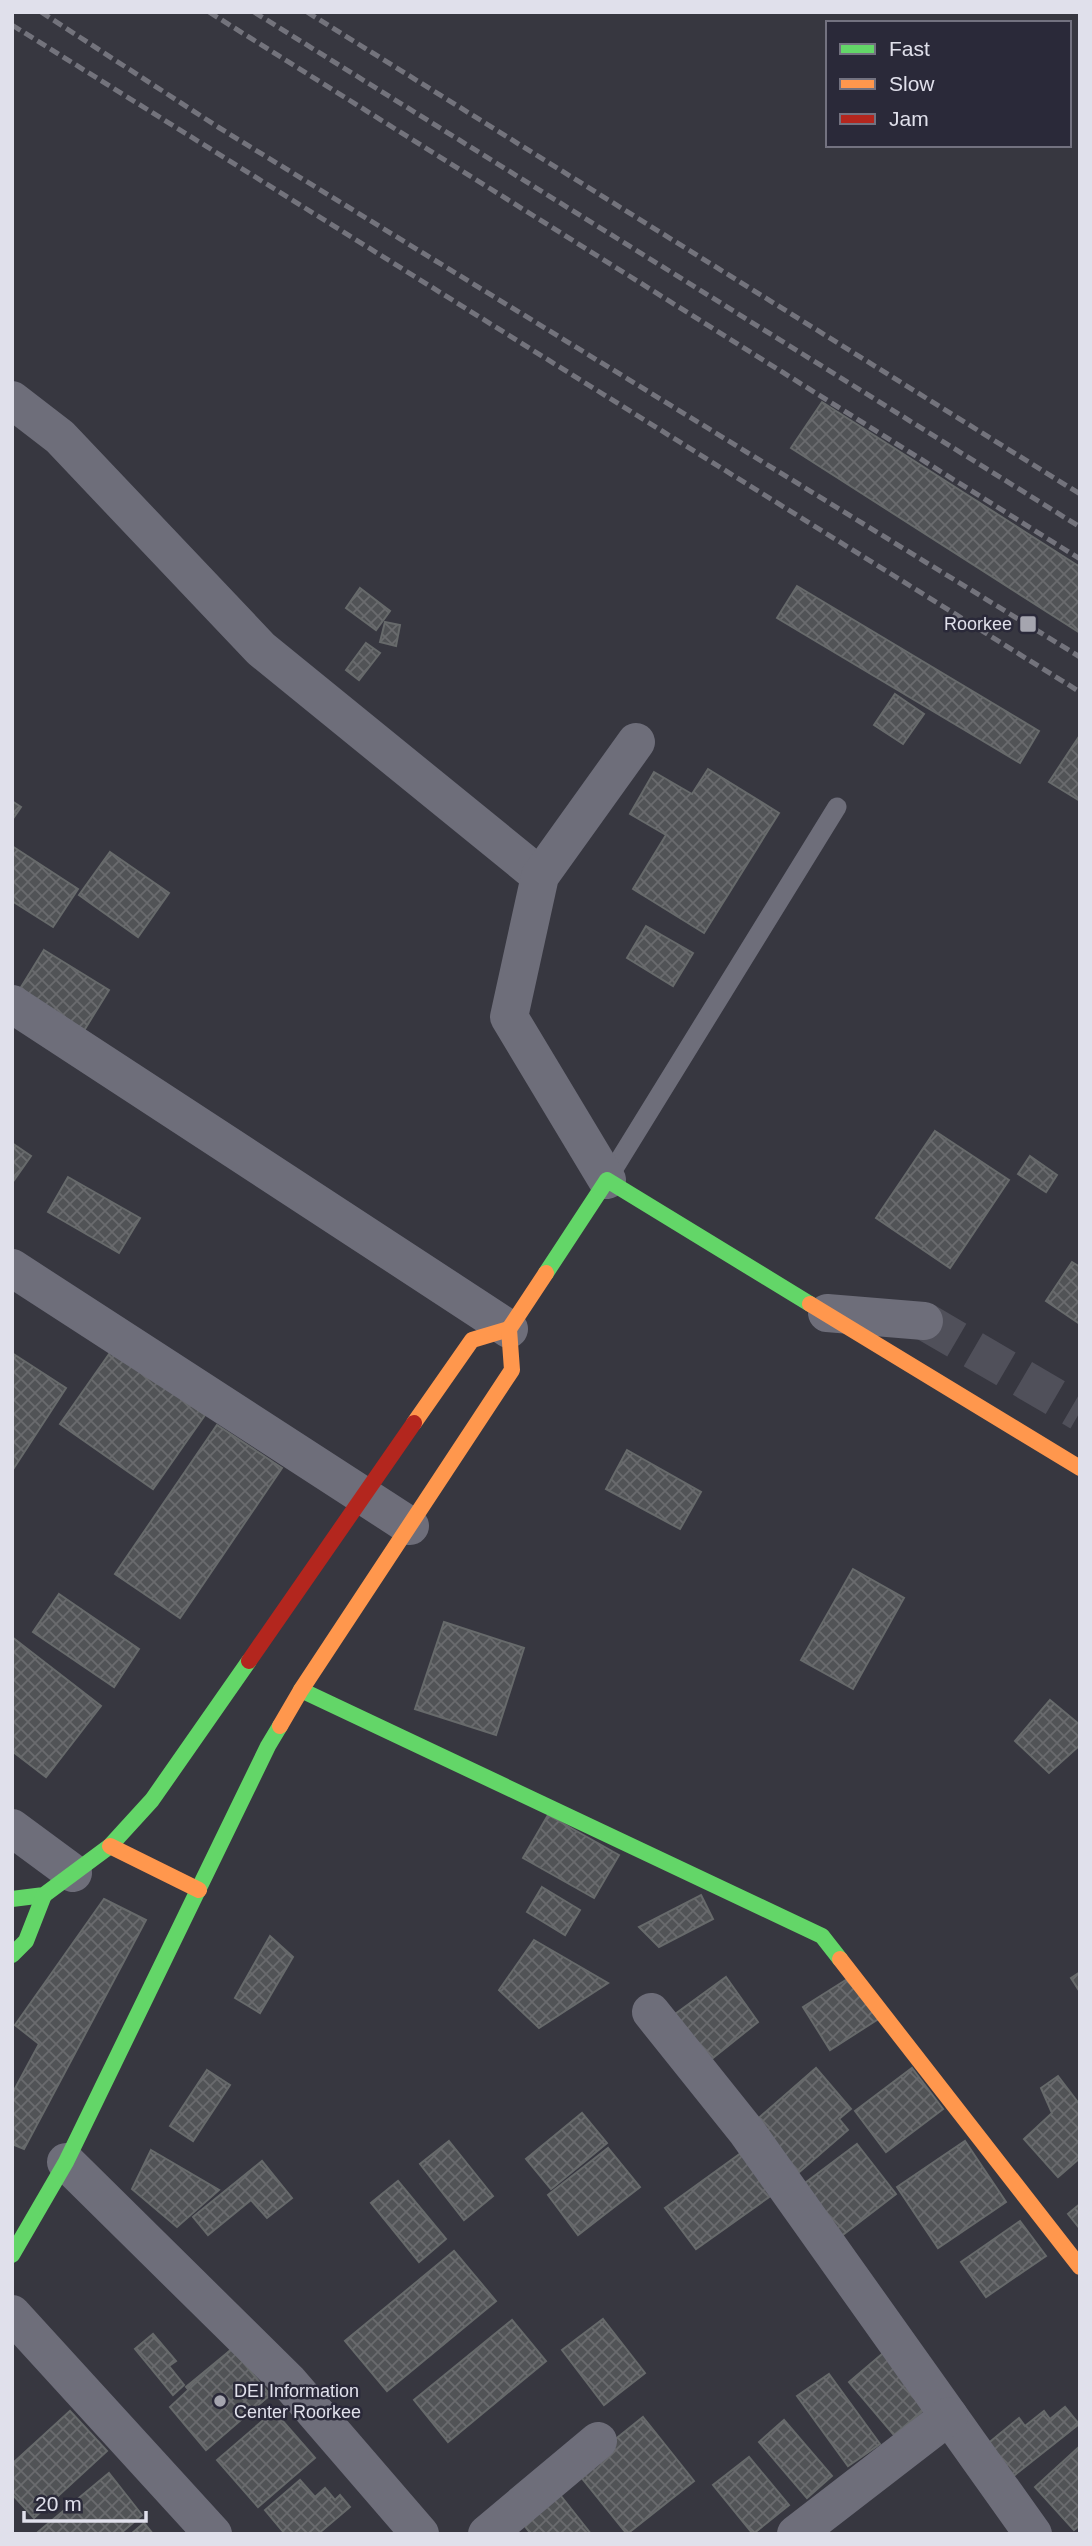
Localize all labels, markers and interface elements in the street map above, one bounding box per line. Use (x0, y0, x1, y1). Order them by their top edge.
legend (826, 21, 1071, 147)
text: Fast (889, 37, 930, 60)
text: Slow (889, 72, 935, 95)
text: Jam (889, 107, 929, 130)
place label: Roorkee (944, 614, 1012, 634)
marker: Roorkee (1018, 614, 1038, 634)
place label: DEI Information Center Roorkee (234, 2381, 361, 2422)
marker: DEI Information Center Roorkee (212, 2393, 228, 2409)
scale bar (24, 2480, 147, 2524)
text: 20 m (35, 2492, 82, 2515)

